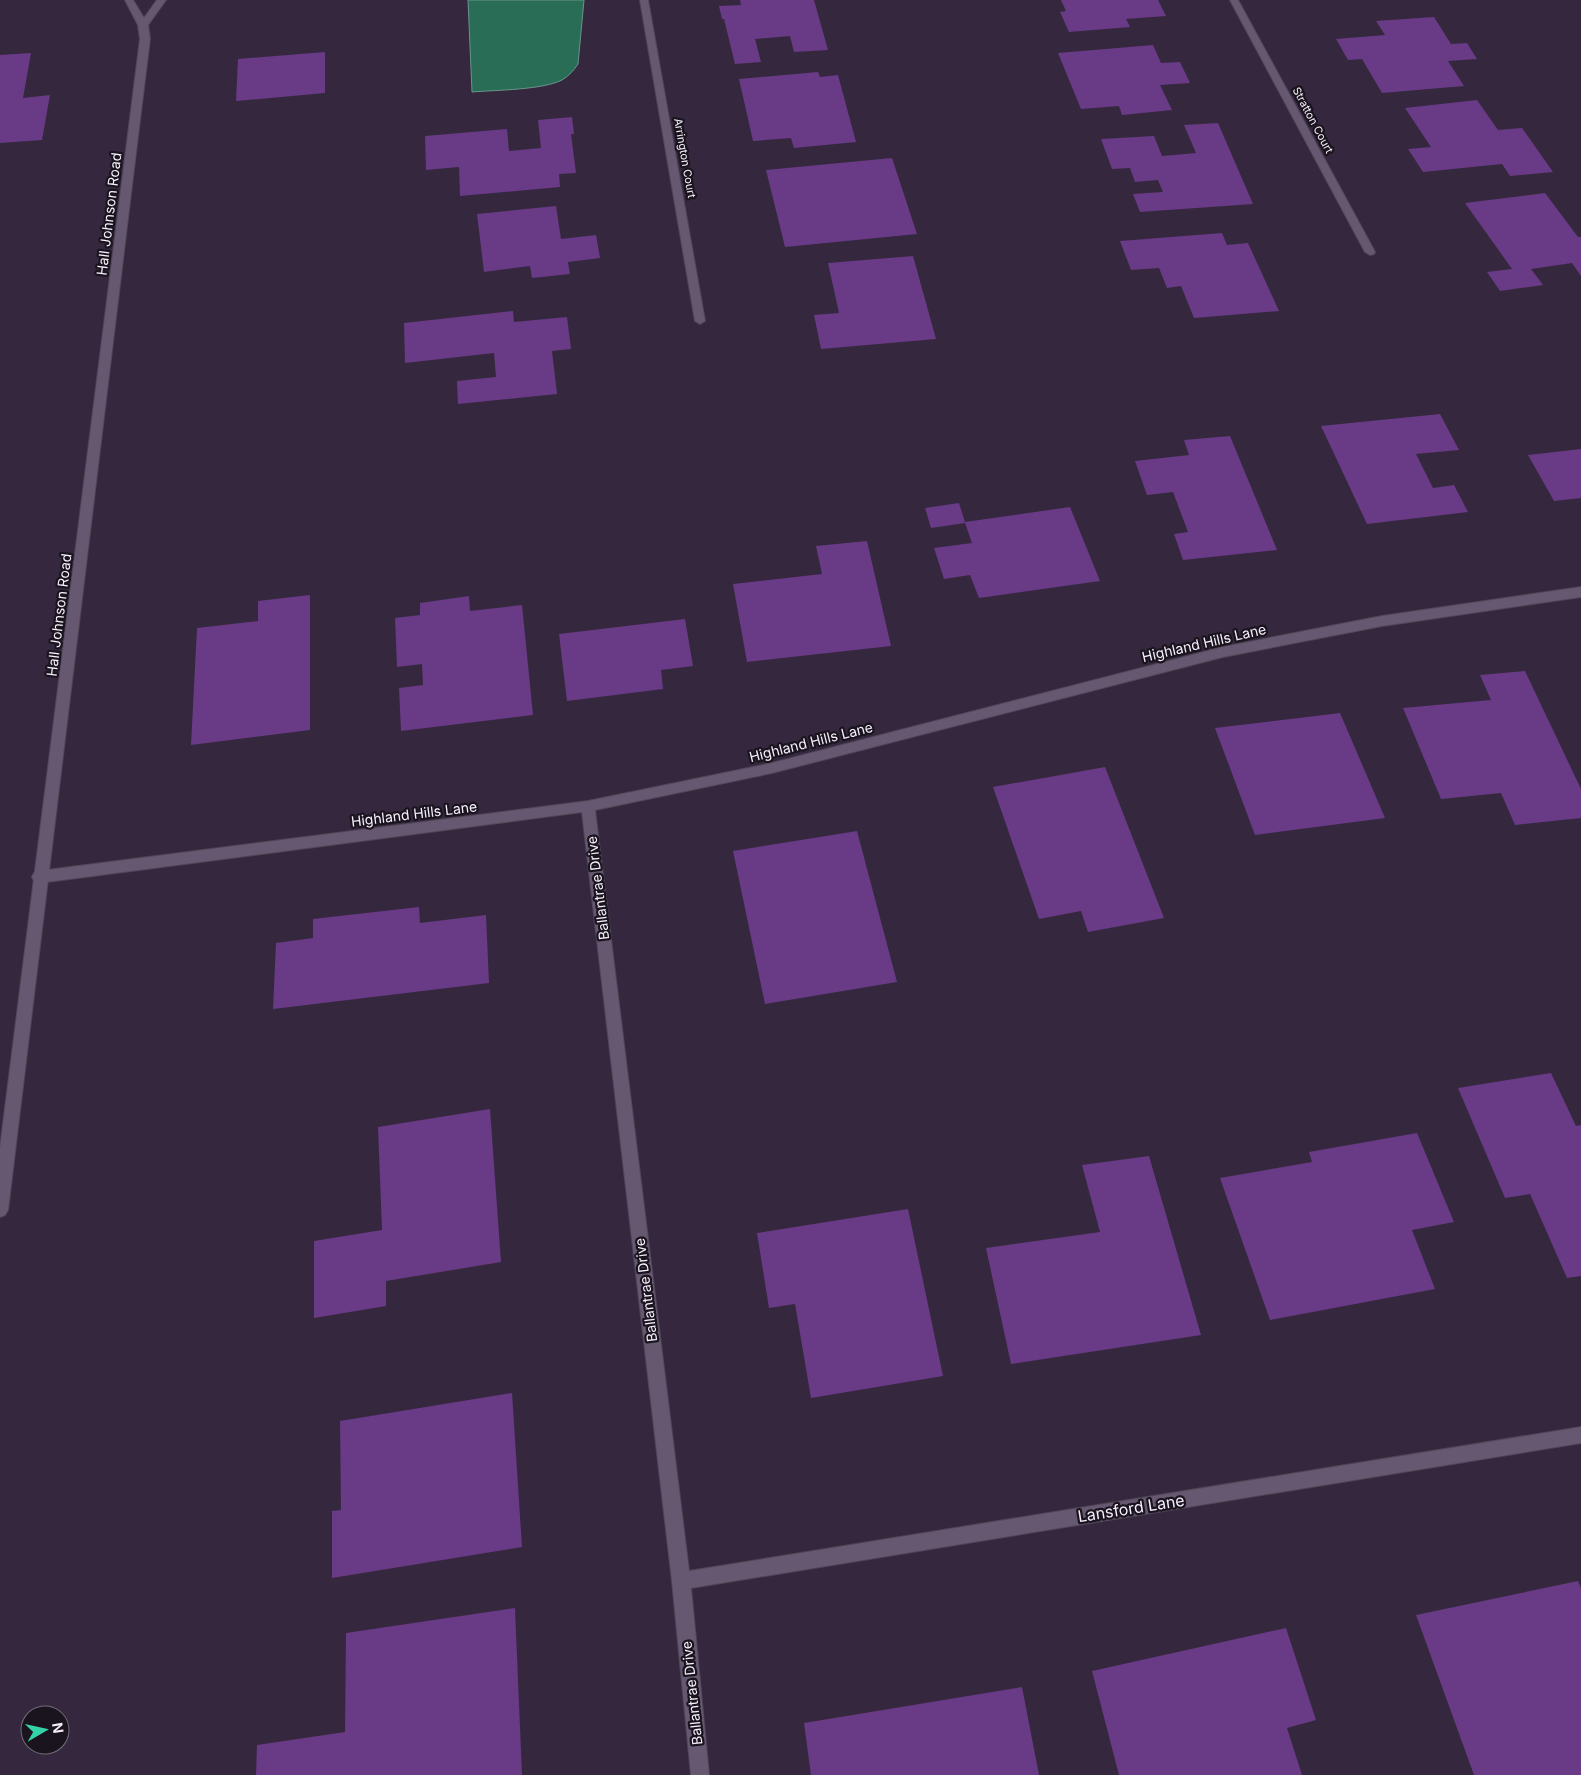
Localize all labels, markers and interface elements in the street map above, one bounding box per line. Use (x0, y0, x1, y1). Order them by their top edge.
street label: Stratton Court (1290, 84, 1337, 156)
street label: Arrington Court (671, 117, 699, 199)
street label: Hall Johnson Road (93, 152, 124, 276)
street label: Hall Johnson Road (43, 553, 74, 677)
street label: Highland Hills Lane (1140, 620, 1268, 665)
street label: Highland Hills Lane (747, 718, 874, 765)
street label: Highland Hills Lane (350, 797, 478, 830)
street label: Ballantrae Drive (583, 835, 612, 941)
street label: Ballantrae Drive (631, 1237, 660, 1343)
street label: Lansford Lane (1076, 1490, 1186, 1526)
street label: Ballantrae Drive (678, 1640, 705, 1746)
north arrow (20, 1705, 70, 1755)
text: N (49, 1721, 68, 1734)

